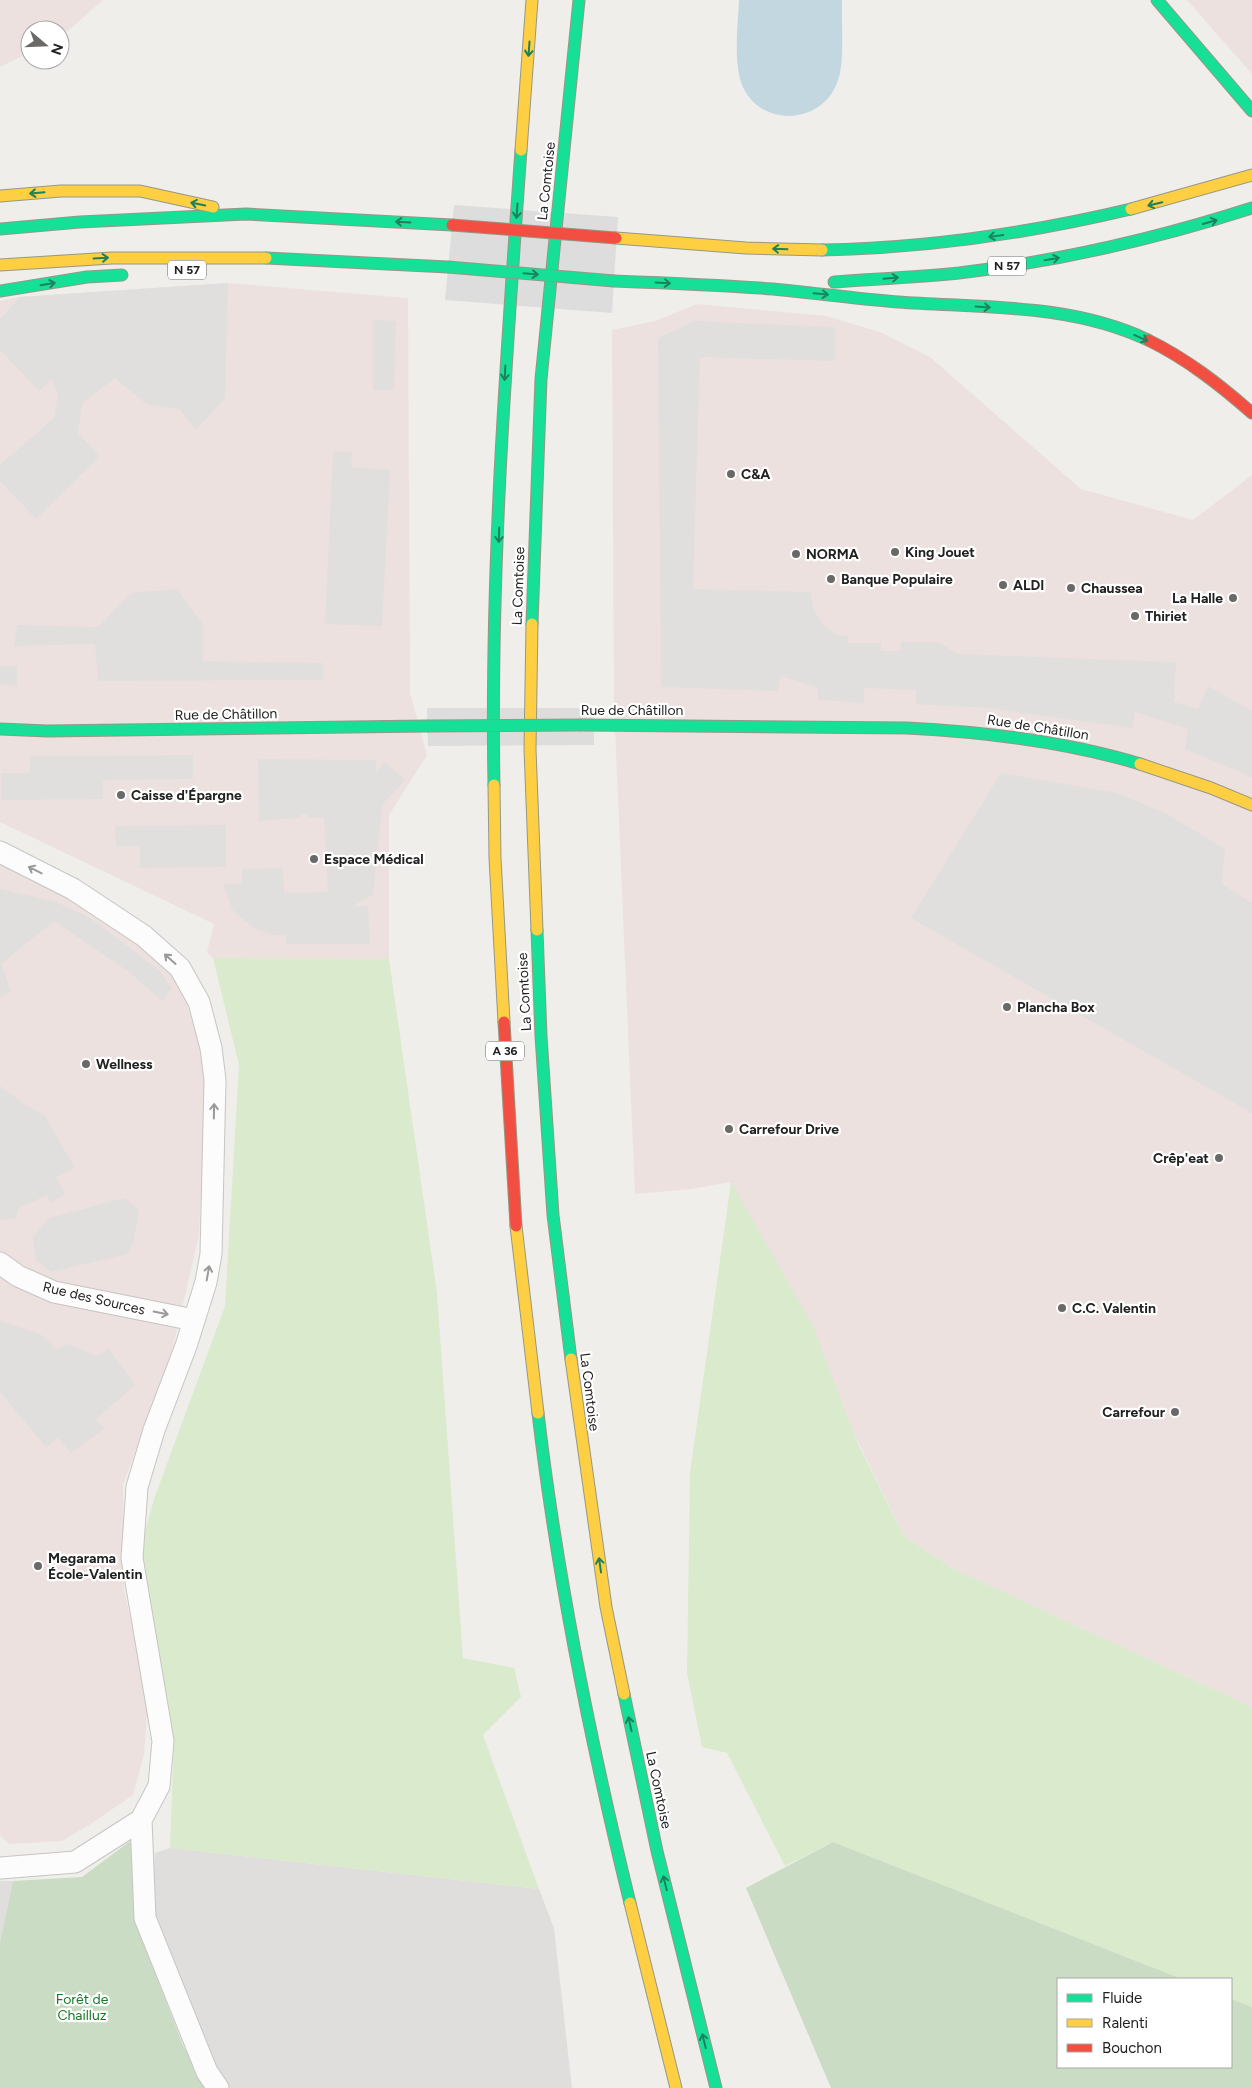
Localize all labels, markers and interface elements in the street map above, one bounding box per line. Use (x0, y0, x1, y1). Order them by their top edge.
north arrow (20, 20, 70, 70)
one-way arrow (524, 40, 533, 56)
text: N (47, 41, 67, 57)
street label: La Comtoise (534, 141, 559, 221)
one-way arrow (30, 188, 46, 198)
one-way arrow (191, 199, 207, 208)
one-way arrow (1148, 200, 1164, 210)
one-way arrow (512, 202, 522, 218)
one-way arrow (1202, 216, 1218, 226)
one-way arrow (395, 218, 411, 227)
one-way arrow (988, 231, 1004, 241)
one-way arrow (772, 244, 788, 254)
one-way arrow (93, 253, 109, 262)
one-way arrow (1044, 253, 1060, 263)
road number: N 57 (988, 256, 1026, 276)
road number: N 57 (168, 260, 206, 280)
one-way arrow (523, 269, 539, 279)
one-way arrow (883, 273, 899, 283)
one-way arrow (40, 278, 56, 288)
one-way arrow (654, 279, 670, 288)
one-way arrow (813, 289, 829, 299)
one-way arrow (975, 303, 991, 312)
one-way arrow (1133, 333, 1148, 343)
one-way arrow (501, 365, 510, 381)
place label: C&A (741, 466, 770, 483)
marker: C&A (725, 468, 737, 480)
one-way arrow (494, 527, 503, 543)
place label: King Jouet (905, 544, 975, 561)
street label: La Comtoise (509, 546, 528, 626)
place label: NORMA (806, 546, 859, 563)
marker: King Jouet (889, 546, 901, 558)
marker: NORMA (790, 548, 802, 560)
place label: Banque Populaire (841, 571, 953, 588)
marker: Banque Populaire (825, 573, 837, 585)
place label: ALDI (1013, 577, 1044, 594)
marker: ALDI (997, 579, 1009, 591)
place label: Chaussea (1081, 580, 1143, 597)
marker: Chaussea (1065, 582, 1077, 594)
place label: La Halle (1172, 590, 1223, 607)
marker: La Halle (1227, 592, 1239, 604)
place label: Thiriet (1145, 608, 1188, 625)
marker: Thiriet (1129, 610, 1141, 622)
street label: Rue de Châtillon (581, 702, 684, 719)
street label: Rue de Châtillon (175, 705, 278, 724)
street label: Rue de Châtillon (986, 711, 1090, 744)
place label: Caisse d'Épargne (131, 787, 242, 804)
marker: Caisse d'Épargne (115, 789, 127, 801)
place label: Espace Médical (324, 851, 424, 868)
marker: Espace Médical (308, 853, 320, 865)
one-way arrow (28, 865, 43, 874)
street label: La Comtoise (514, 952, 535, 1032)
one-way arrow (164, 954, 177, 965)
place label: Plancha Box (1017, 999, 1095, 1016)
marker: Plancha Box (1001, 1001, 1013, 1013)
road number: A 36 (486, 1042, 524, 1060)
place label: Wellness (96, 1056, 153, 1073)
marker: Wellness (80, 1058, 92, 1070)
one-way arrow (209, 1103, 219, 1119)
place label: Carrefour Drive (739, 1121, 839, 1138)
marker: Carrefour Drive (723, 1123, 735, 1135)
place label: Crêp'eat (1153, 1150, 1209, 1167)
marker: Crêp'eat (1213, 1152, 1225, 1164)
one-way arrow (203, 1265, 213, 1281)
street label: Rue des Sources (41, 1278, 147, 1319)
place label: C.C. Valentin (1072, 1300, 1156, 1317)
marker: C.C. Valentin (1056, 1302, 1068, 1314)
one-way arrow (153, 1309, 169, 1318)
street label: La Comtoise (576, 1352, 603, 1433)
place label: Carrefour (1102, 1404, 1166, 1421)
marker: Carrefour (1169, 1406, 1181, 1418)
place label: Megarama École-Valentin (48, 1550, 142, 1583)
one-way arrow (595, 1557, 605, 1573)
marker: Megarama École-Valentin (32, 1560, 44, 1572)
one-way arrow (625, 1717, 635, 1733)
street label: La Comtoise (642, 1750, 675, 1831)
one-way arrow (660, 1875, 669, 1891)
legend (1057, 1978, 1232, 2068)
text: Fluide (1102, 1989, 1142, 2007)
park label: Forêt de Chailluz (56, 1991, 109, 2024)
text: Ralenti (1102, 2014, 1148, 2032)
one-way arrow (698, 2033, 708, 2049)
text: Bouchon (1102, 2039, 1162, 2057)

